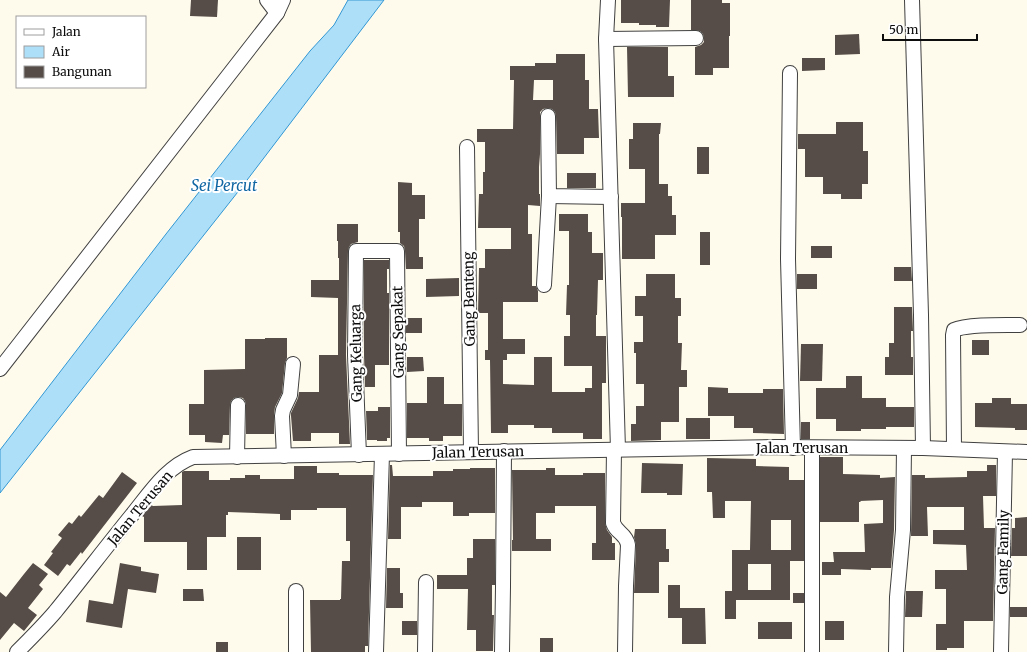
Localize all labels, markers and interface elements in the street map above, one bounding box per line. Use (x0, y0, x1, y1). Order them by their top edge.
legend (16, 16, 146, 88)
scale bar (883, 16, 977, 42)
text: 50 m (889, 22, 918, 37)
text: Jalan (51, 24, 81, 39)
text: Air (51, 44, 70, 59)
text: Bangunan (52, 64, 112, 79)
water label: Sei Percut (191, 176, 258, 195)
street label: Gang Benteng (459, 251, 479, 347)
street label: Gang Sepakat (388, 285, 408, 378)
street label: Gang Keluarga (346, 303, 366, 402)
street label: Jalan Terusan (755, 439, 848, 457)
street label: Jalan Terusan (431, 442, 524, 462)
street label: Jalan Terusan (103, 467, 177, 550)
street label: Gang Family (993, 509, 1013, 594)

